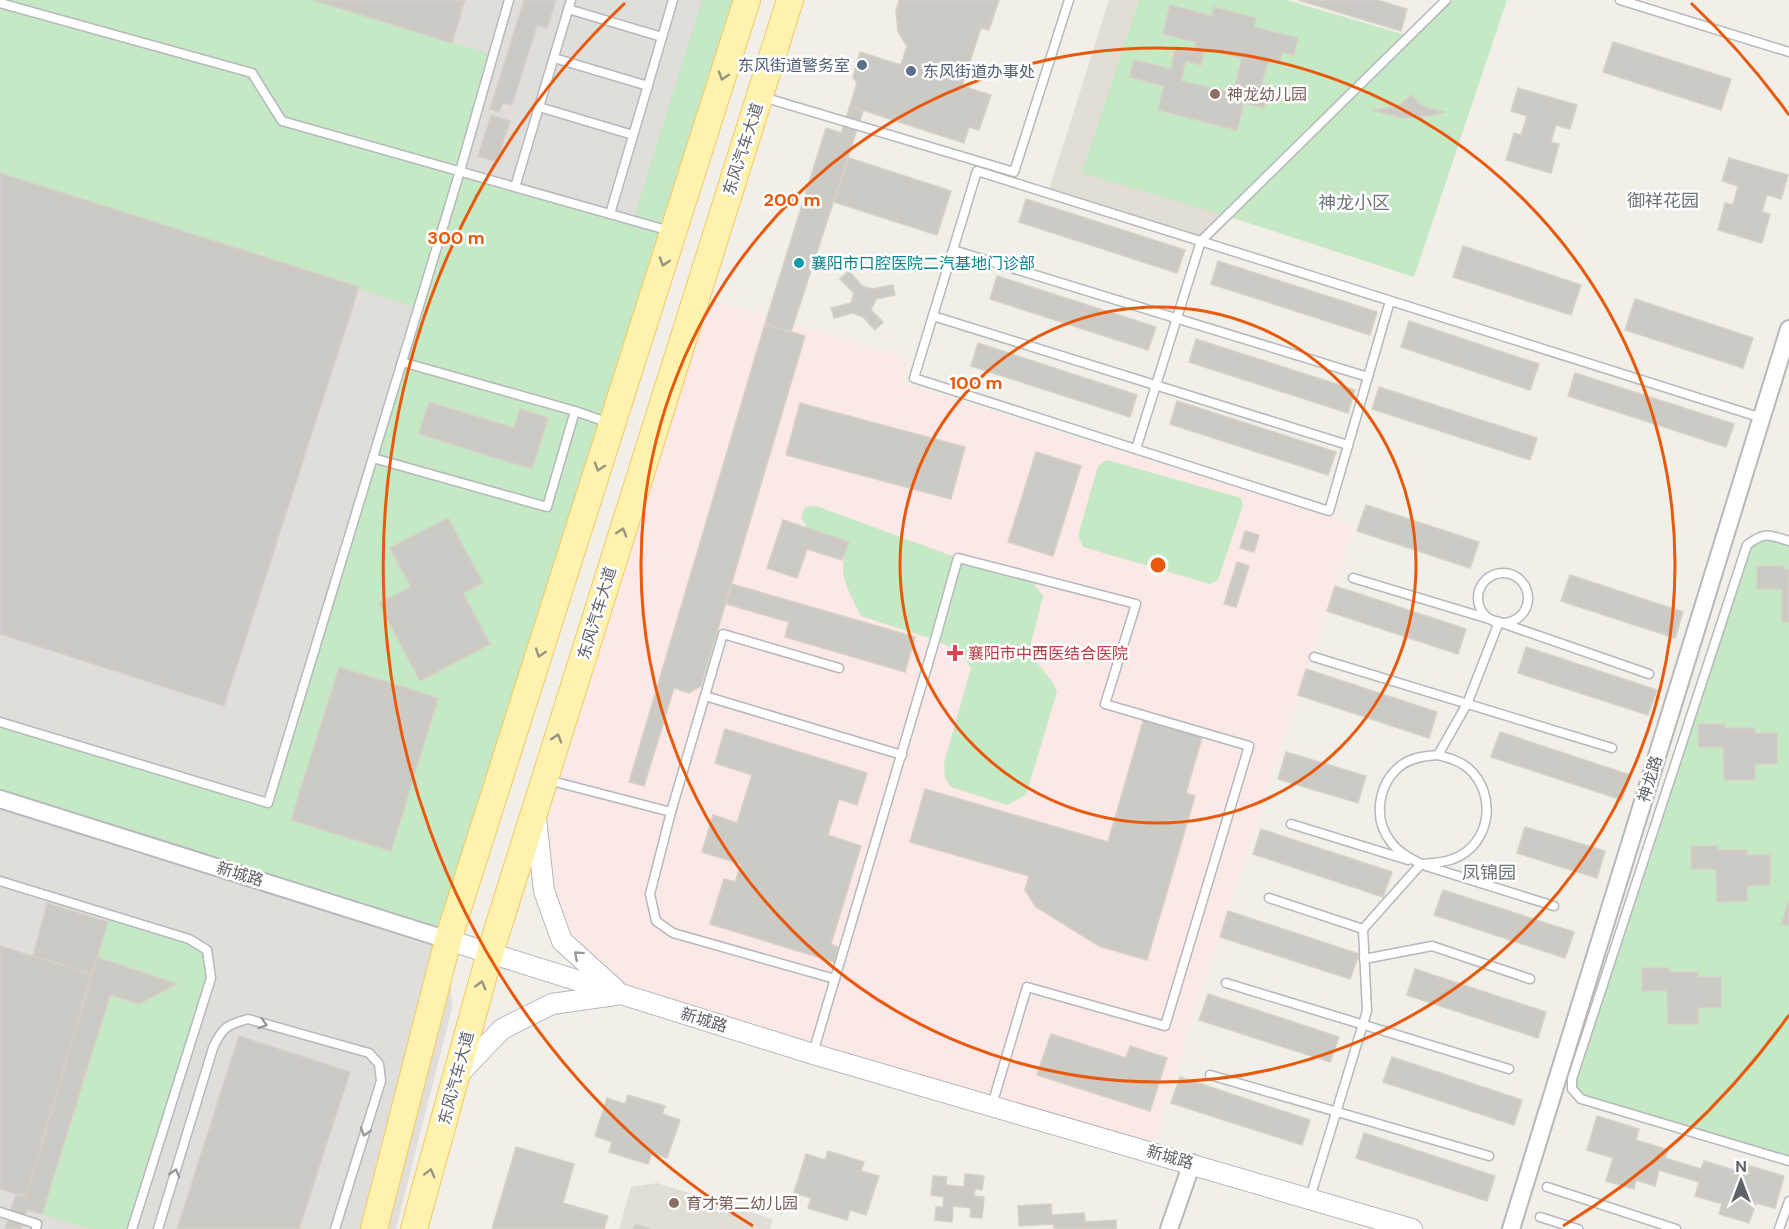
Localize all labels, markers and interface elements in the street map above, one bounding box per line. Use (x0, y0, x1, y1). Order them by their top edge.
place label: 东风街道警务室 (738, 55, 850, 76)
marker: 东风街道警务室 (855, 58, 869, 72)
place label: 东风街道办事处 (923, 61, 1035, 82)
marker: 东风街道办事处 (904, 64, 918, 78)
one-way arrow (718, 70, 730, 81)
place label: 神龙幼儿园 (1227, 84, 1307, 105)
marker: 神龙幼儿园 (1208, 87, 1222, 101)
street label: 东风汽车大道 (718, 100, 768, 198)
text: 200 m (764, 188, 820, 212)
district label: 御祥花园 (1627, 189, 1699, 213)
district label: 神龙小区 (1318, 191, 1390, 215)
text: 300 m (427, 226, 485, 250)
place label: 襄阳市口腔医院二汽基地门诊部 (811, 253, 1035, 274)
one-way arrow (659, 256, 671, 267)
marker: 襄阳市口腔医院二汽基地门诊部 (792, 256, 806, 270)
text: 100 m (949, 371, 1003, 395)
one-way arrow (593, 461, 606, 472)
one-way arrow (615, 527, 627, 538)
centre of rings (1148, 555, 1168, 575)
street label: 东风汽车大道 (573, 564, 621, 662)
place label: 襄阳市中西医结合医院 (968, 643, 1128, 664)
marker: 襄阳市中西医结合医院 (946, 644, 964, 662)
one-way arrow (534, 647, 547, 658)
one-way arrow (550, 733, 563, 744)
street label: 神龙路 (1633, 753, 1667, 805)
street label: 新城路 (214, 857, 266, 891)
district label: 凤锦园 (1462, 861, 1516, 885)
one-way arrow (574, 951, 585, 962)
one-way arrow (474, 980, 486, 990)
street label: 新城路 (678, 1003, 730, 1037)
one-way arrow (258, 1016, 268, 1029)
street label: 东风汽车大道 (433, 1029, 479, 1127)
one-way arrow (360, 1126, 373, 1137)
street label: 新城路 (1144, 1140, 1196, 1174)
north arrow (1711, 1151, 1771, 1211)
text: N (1735, 1156, 1747, 1177)
one-way arrow (168, 1168, 180, 1179)
one-way arrow (422, 1168, 435, 1178)
place label: 育才第二幼儿园 (686, 1193, 798, 1214)
marker: 育才第二幼儿园 (667, 1196, 681, 1210)

